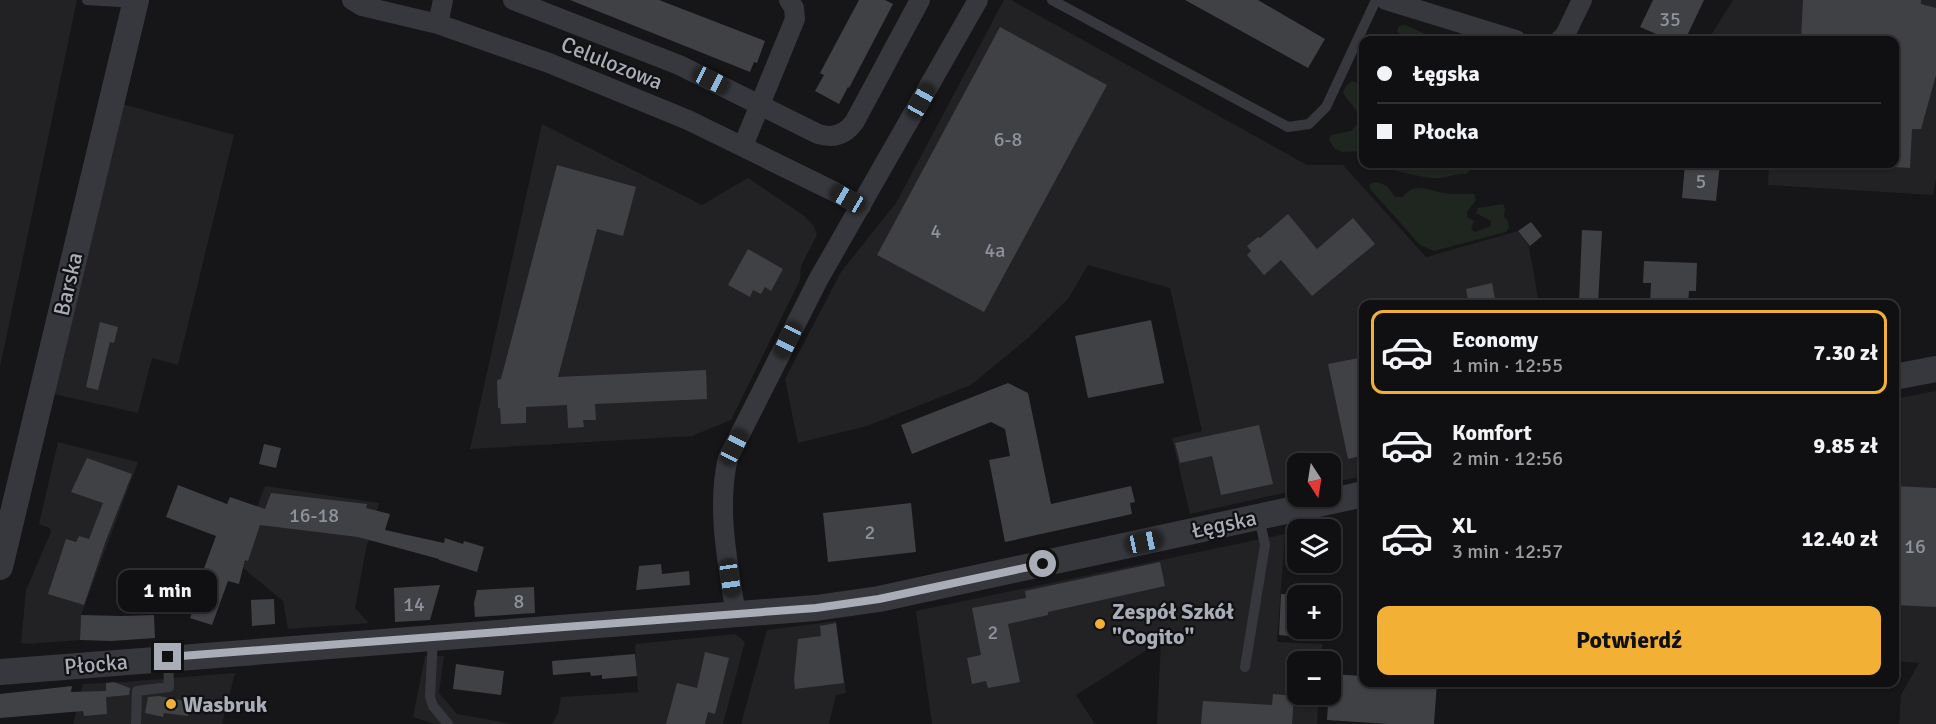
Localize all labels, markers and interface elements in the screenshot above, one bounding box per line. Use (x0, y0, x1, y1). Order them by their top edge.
house number: 35 (1659, 7, 1681, 32)
street label: Celulozowa (557, 30, 667, 96)
text: Łęgska (1413, 60, 1480, 87)
car (691, 64, 731, 96)
car (904, 81, 938, 121)
text: Płocka (1413, 118, 1479, 145)
house number: 6-8 (994, 127, 1022, 152)
house number: 5 (1696, 169, 1706, 194)
car (828, 182, 868, 216)
house number: 4 (931, 219, 942, 244)
house number: 4a (985, 238, 1005, 263)
street label: Barska (48, 250, 88, 318)
car (772, 320, 804, 360)
icon: car (1380, 325, 1434, 379)
text: Economy (1452, 326, 1538, 353)
text: 7.30 zł (1813, 339, 1878, 366)
text: 1 min · 12:55 (1452, 353, 1563, 378)
icon: car (1380, 418, 1434, 472)
text: Komfort (1452, 419, 1532, 446)
car (718, 427, 750, 467)
text: 9.85 zł (1813, 432, 1878, 459)
text: 2 min · 12:56 (1452, 446, 1563, 471)
north arrow (1287, 453, 1341, 507)
map controls (1287, 453, 1341, 705)
house number: 16-18 (289, 503, 339, 528)
street label: Łęgska (1189, 504, 1259, 544)
icon: car (1380, 511, 1434, 565)
text: XL (1452, 512, 1477, 539)
button: layers (1287, 519, 1341, 573)
house number: 2 (865, 520, 875, 545)
text: 12.40 zł (1801, 525, 1878, 552)
car (1125, 529, 1163, 555)
house number: 16 (1904, 534, 1926, 559)
text: 3 min · 12:57 (1452, 539, 1563, 564)
route start (1029, 550, 1056, 577)
car (719, 559, 741, 597)
callout: 1 min (118, 570, 218, 612)
text: 1 min (143, 578, 192, 603)
button: + (1287, 585, 1341, 639)
house number: 8 (514, 589, 524, 614)
house number: 14 (403, 592, 425, 617)
place label: Zespół Szkół "Cogito" (1112, 598, 1234, 650)
button: Potwierdź (1377, 606, 1881, 675)
marker: Zespół Szkół "Cogito" (1093, 617, 1107, 631)
house number: 2 (988, 620, 998, 645)
route end (154, 643, 181, 670)
street label: Płocka (63, 648, 129, 680)
button: − (1287, 651, 1341, 705)
place label: Wasbruk (183, 691, 268, 718)
marker: Wasbruk (164, 697, 178, 711)

